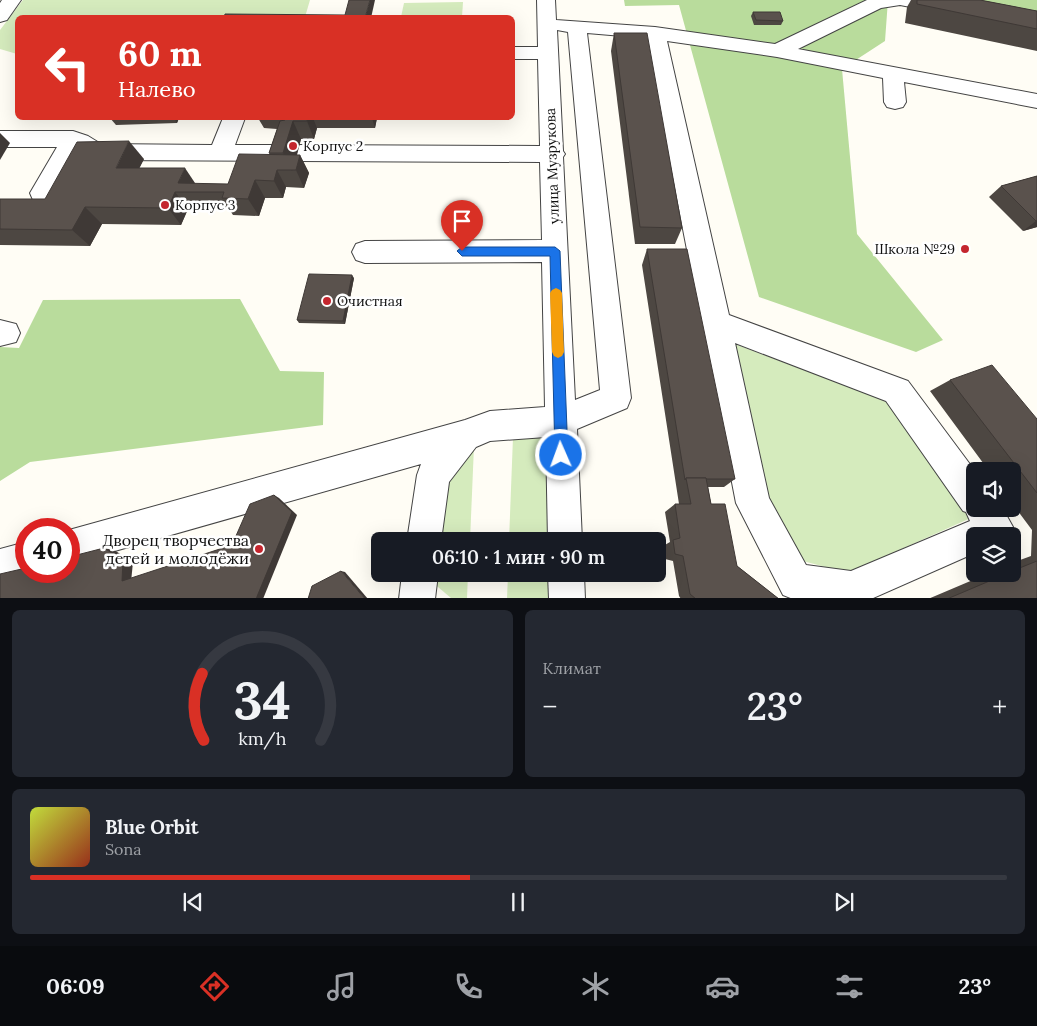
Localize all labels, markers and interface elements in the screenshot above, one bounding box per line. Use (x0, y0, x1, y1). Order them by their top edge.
text: 60 m (118, 31, 202, 76)
icon: left (35, 35, 100, 100)
text: Налево (118, 75, 196, 103)
street label: улица Музрукова (541, 108, 563, 224)
place label: Корпус 2 (303, 137, 363, 155)
marker: Корпус 2 (287, 140, 299, 152)
place label: Корпус 3 (175, 196, 236, 214)
marker: Корпус 3 (159, 199, 171, 211)
pin (441, 200, 483, 251)
icon: arrive (448, 207, 476, 235)
place label: Школа №29 (874, 240, 955, 258)
marker: Школа №29 (959, 243, 971, 255)
place label: Очистная (337, 292, 403, 310)
marker: Очистная (321, 295, 333, 307)
position arrow (534, 428, 586, 480)
map controls (966, 462, 1021, 582)
button: sound (966, 462, 1021, 517)
speed limit sign: 40 (15, 518, 80, 583)
button: layers (966, 527, 1021, 582)
place label: Дворец творчества детей и молодёжи (102, 530, 249, 568)
marker: Дворец творчества детей и молодёжи (253, 543, 265, 555)
text: 06:10 · 1 мин · 90 m (432, 545, 605, 569)
text: Климат (543, 658, 601, 678)
text: 34 (233, 667, 291, 733)
text: 23° (747, 682, 803, 730)
text: − (543, 689, 557, 725)
text: + (992, 689, 1007, 725)
text: km/h (238, 727, 287, 750)
text: Blue Orbit (105, 815, 199, 839)
text: Sona (105, 839, 141, 859)
icon: previous (179, 888, 207, 916)
icon: pause (504, 888, 532, 916)
icon: next (830, 888, 858, 916)
icon: directions (197, 969, 232, 1004)
icon: music (324, 969, 359, 1004)
icon: phone (451, 969, 486, 1004)
icon: climate (578, 969, 613, 1004)
icon: car (705, 969, 740, 1004)
icon: filters (832, 969, 867, 1004)
text: 06:09 (46, 972, 105, 1000)
text: 23° (958, 972, 991, 1000)

